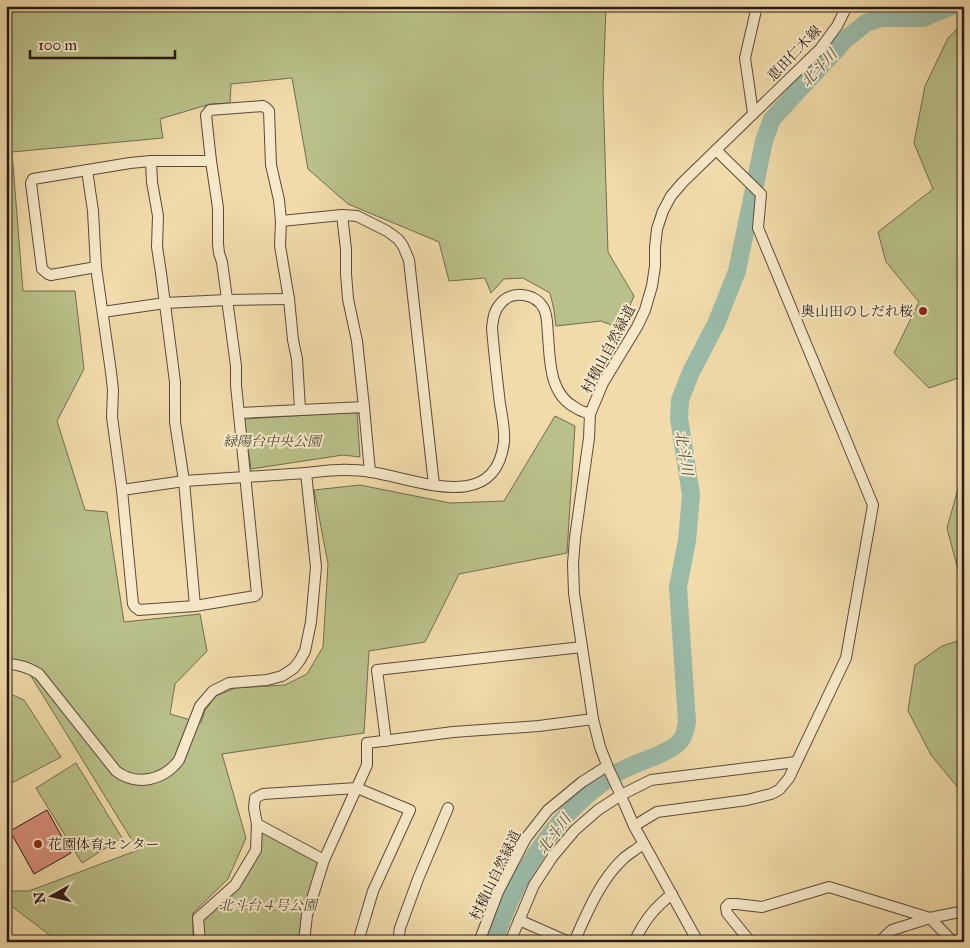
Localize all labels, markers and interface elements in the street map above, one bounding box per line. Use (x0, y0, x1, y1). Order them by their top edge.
street label: 恵田仁木線 (764, 22, 825, 84)
scale bar (30, 28, 175, 60)
text: 100 m (38, 36, 78, 54)
water label: 北斗川 (797, 44, 842, 91)
street label: 村積山自然緑道 (578, 302, 639, 396)
place label: 奥山田のしだれ桜 (801, 303, 913, 320)
marker: 奥山田のしだれ桜 (917, 305, 929, 317)
water label: 北斗川 (672, 429, 697, 479)
park label: 緑陽台中央公園 (223, 433, 323, 450)
water label: 北斗川 (533, 809, 576, 857)
street label: 村積山自然緑道 (466, 827, 525, 923)
place label: 花園体育センター (48, 836, 159, 853)
marker: 花園体育センター (32, 838, 44, 850)
north arrow (28, 870, 78, 920)
text: N (30, 891, 49, 905)
park label: 北斗台４号公園 (219, 897, 319, 914)

